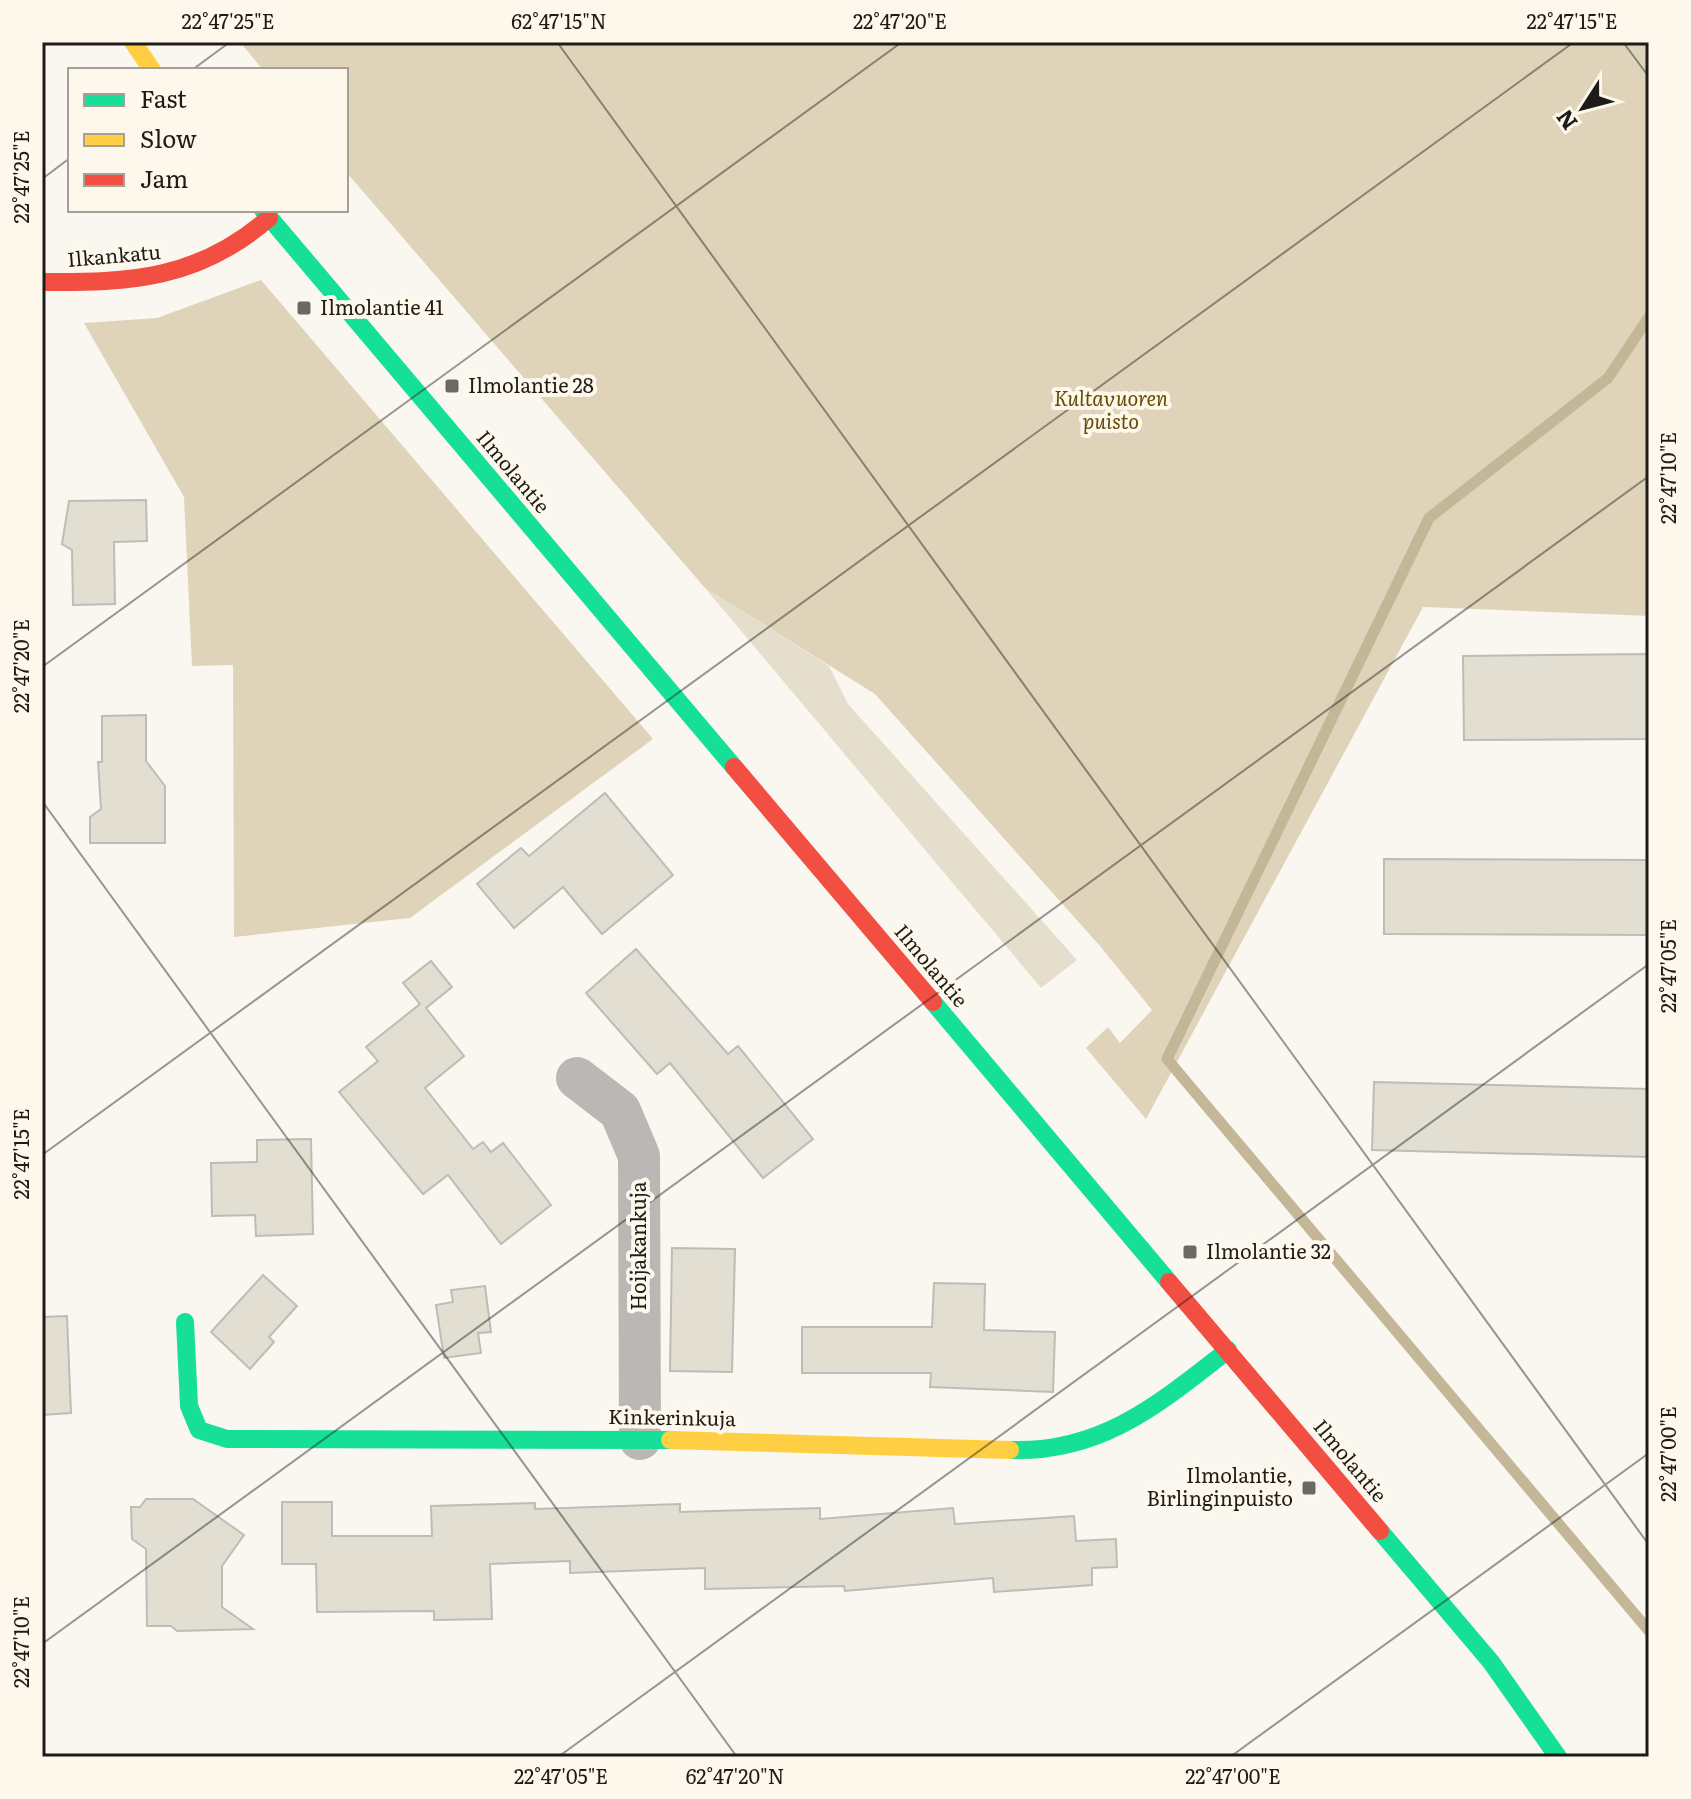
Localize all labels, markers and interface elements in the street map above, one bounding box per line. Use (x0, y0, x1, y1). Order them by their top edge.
text: 22°47'25"E (182, 5, 274, 35)
text: 62°47'15"N (511, 5, 607, 35)
text: 22°47'20"E (853, 5, 947, 35)
text: 22°47'15"E (1527, 5, 1617, 35)
legend (68, 68, 348, 212)
north arrow (1543, 68, 1623, 148)
text: Fast (140, 80, 187, 115)
text: N (1547, 103, 1584, 138)
text: Slow (140, 120, 197, 155)
text: 22°47'25"E (5, 131, 35, 223)
text: Jam (140, 160, 188, 195)
street label: Ilkankatu (66, 235, 162, 273)
place label: Ilmolantie 41 (320, 291, 444, 321)
marker: Ilmolantie 41 (295, 299, 313, 317)
place label: Ilmolantie 28 (468, 369, 594, 399)
marker: Ilmolantie 28 (443, 377, 461, 395)
park label: Kultavuoren puisto (1054, 382, 1168, 435)
street label: Ilmolantie (471, 423, 558, 519)
text: 22°47'10"E (1652, 432, 1682, 524)
text: 22°47'20"E (5, 619, 35, 713)
street label: Ilmolantie (889, 917, 976, 1013)
text: 22°47'05"E (1652, 919, 1682, 1013)
text: 22°47'15"E (5, 1109, 35, 1199)
street label: Hoijakankuja (622, 1181, 652, 1310)
place label: Ilmolantie 32 (1206, 1235, 1331, 1265)
marker: Ilmolantie 32 (1181, 1243, 1199, 1261)
street label: Kinkerinkuja (608, 1400, 736, 1432)
text: 22°47'00"E (1652, 1406, 1682, 1502)
street label: Ilmolantie (1308, 1412, 1395, 1508)
place label: Ilmolantie, Birlinginpuisto (1147, 1459, 1293, 1512)
marker: Ilmolantie, Birlinginpuisto (1300, 1479, 1318, 1497)
text: 22°47'10"E (5, 1596, 35, 1688)
text: 22°47'05"E (514, 1760, 608, 1790)
text: 62°47'20"N (686, 1760, 784, 1790)
text: 22°47'00"E (1185, 1760, 1281, 1790)

